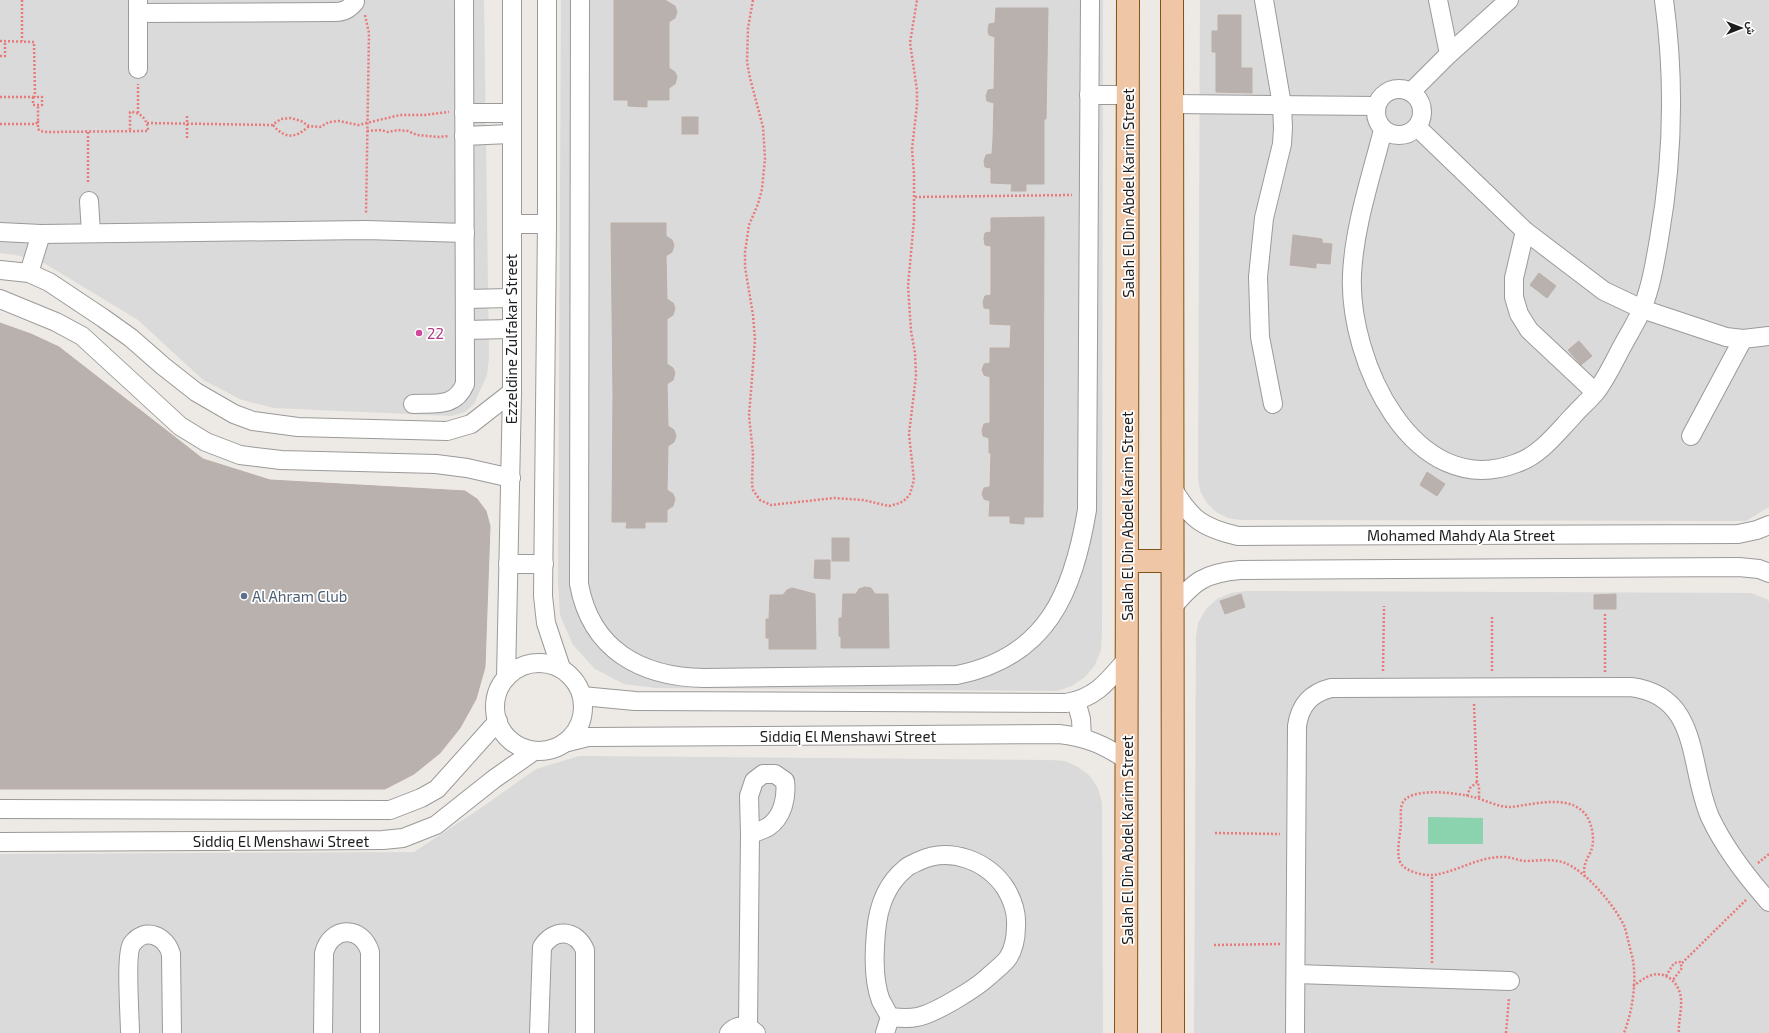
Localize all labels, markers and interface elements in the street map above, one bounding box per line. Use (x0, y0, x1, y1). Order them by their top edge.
north arrow (1721, 8, 1761, 48)
text: ش (1744, 21, 1758, 35)
street label: Salah El Din Abdel Karim Street (1119, 88, 1137, 298)
street label: Ezzeldine Zulfakar Street (502, 253, 520, 424)
place label: 22 (427, 324, 444, 342)
marker: 22 (414, 328, 424, 338)
street label: Salah El Din Abdel Karim Street (1118, 411, 1136, 621)
street label: Mohamed Mahdy Ala Street (1367, 526, 1555, 544)
place label: Al Ahram Club (252, 587, 347, 605)
marker: Al Ahram Club (239, 591, 249, 601)
street label: Siddiq El Menshawi Street (760, 727, 936, 745)
street label: Salah El Din Abdel Karim Street (1118, 735, 1136, 945)
street label: Siddiq El Menshawi Street (193, 832, 369, 850)

